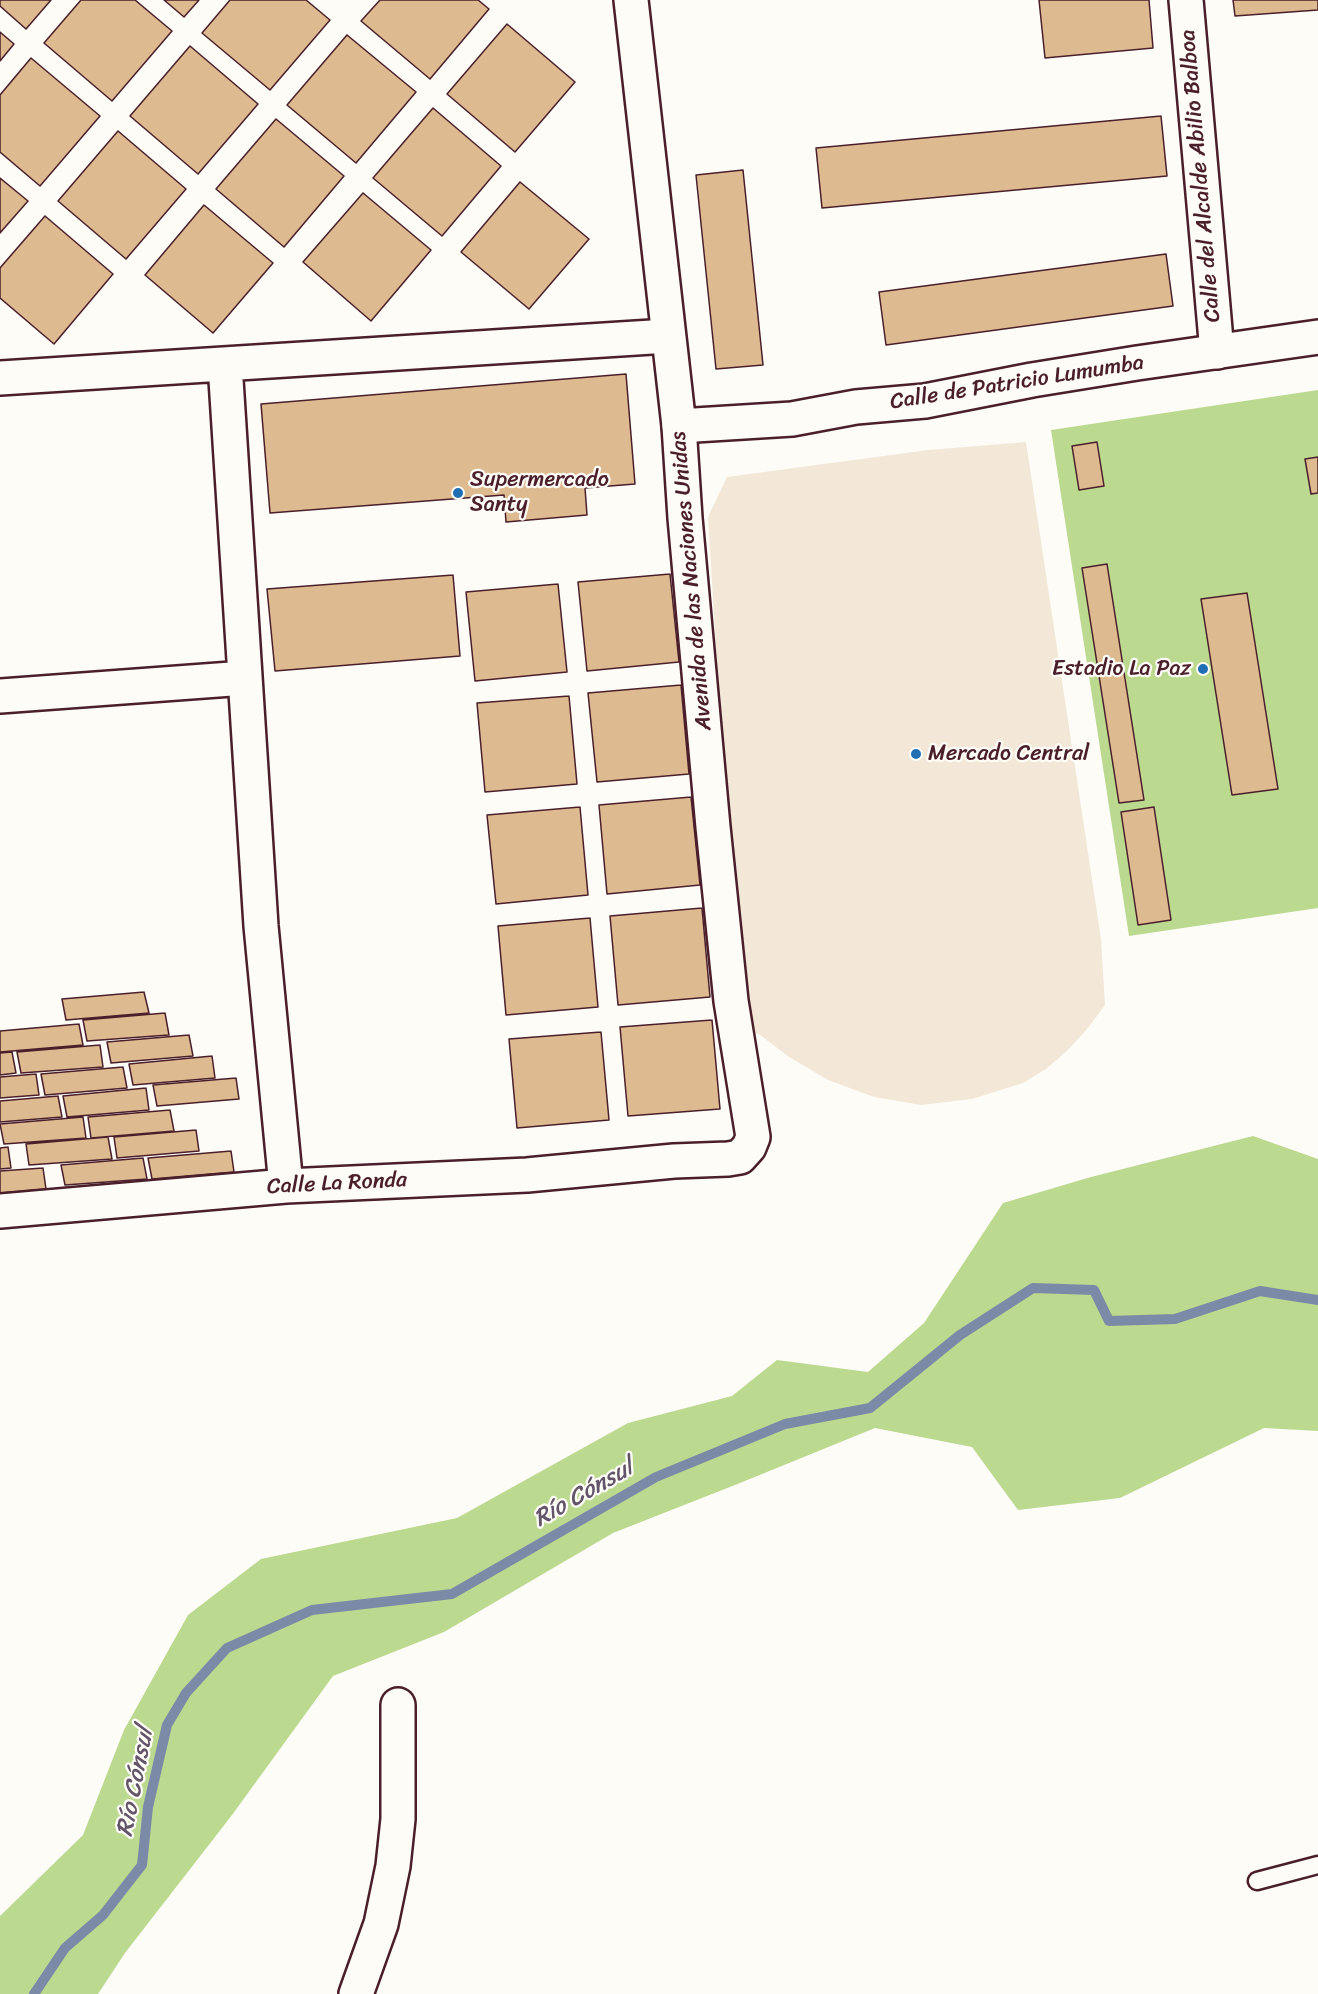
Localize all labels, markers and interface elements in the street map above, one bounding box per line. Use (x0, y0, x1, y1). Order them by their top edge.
street label: Calle del Alcalde Abilio Balboa (1175, 29, 1227, 323)
street label: Calle de Patricio Lumumba (888, 350, 1146, 416)
street label: Avenida de las Naciones Unidas (666, 430, 718, 732)
place label: Supermercado Santy (470, 467, 609, 518)
marker: Supermercado Santy (451, 486, 465, 500)
place label: Estadio La Paz (1052, 656, 1191, 682)
marker: Estadio La Paz (1196, 662, 1210, 676)
place label: Mercado Central (928, 741, 1089, 767)
marker: Mercado Central (909, 747, 923, 761)
street label: Calle La Ronda (266, 1167, 408, 1201)
water label: Río Cónsul (529, 1454, 639, 1534)
water label: Río Cónsul (111, 1725, 161, 1839)

